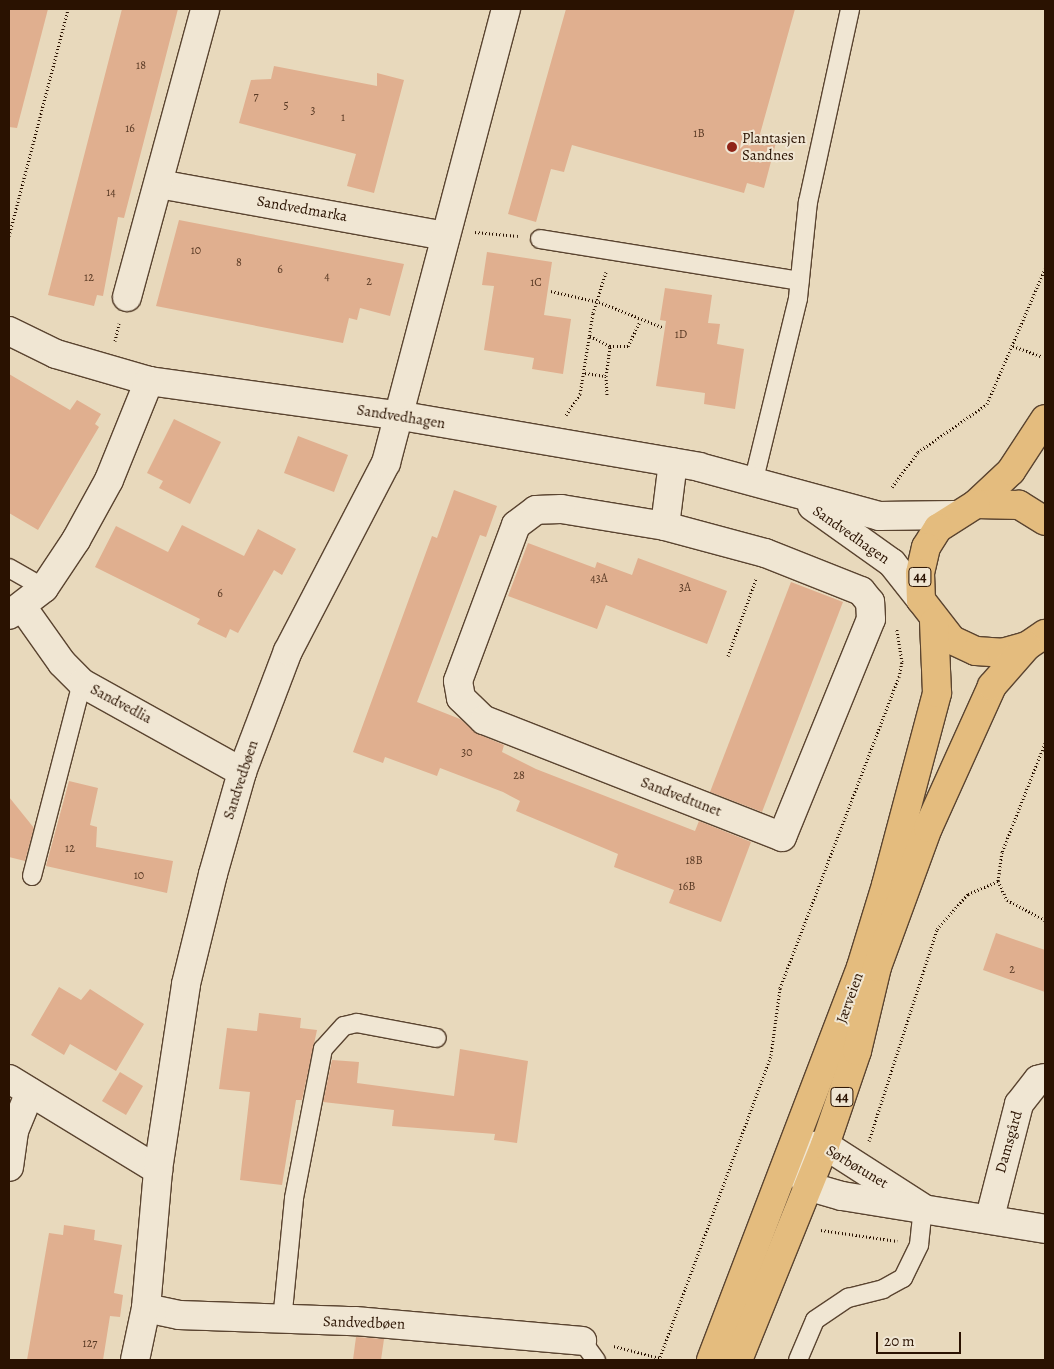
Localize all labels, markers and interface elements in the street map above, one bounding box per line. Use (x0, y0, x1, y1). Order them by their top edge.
house number: 18 (136, 59, 146, 73)
house number: 7 (253, 90, 259, 104)
house number: 5 (283, 99, 289, 113)
house number: 3 (311, 104, 315, 118)
house number: 1 (341, 111, 345, 125)
house number: 16 (125, 122, 135, 136)
house number: 1B (693, 127, 705, 141)
place label: Plantasjen Sandnes (742, 129, 806, 164)
marker: Plantasjen Sandnes (726, 141, 738, 153)
house number: 14 (106, 186, 116, 200)
street label: Sandvedmarka (255, 192, 349, 226)
house number: 10 (191, 244, 201, 258)
house number: 8 (236, 256, 242, 270)
house number: 6 (277, 263, 283, 277)
house number: 4 (324, 270, 330, 284)
house number: 12 (84, 271, 94, 285)
house number: 2 (366, 275, 372, 289)
house number: 1C (530, 276, 542, 290)
house number: 1D (675, 328, 687, 342)
street label: Sandvedhagen (355, 401, 447, 433)
street label: Sandvedhagen (809, 502, 893, 568)
road number: 44 (908, 566, 932, 588)
house number: 43A (590, 572, 608, 586)
house number: 3A (679, 581, 691, 595)
house number: 6 (217, 587, 223, 601)
street label: Sandvedlia (87, 680, 155, 728)
street label: Sandvedbøen (220, 738, 262, 822)
house number: 30 (461, 746, 473, 760)
house number: 28 (513, 769, 525, 783)
street label: Sandvedtunet (638, 773, 724, 821)
house number: 12 (65, 842, 75, 856)
house number: 18B (685, 854, 703, 868)
house number: 10 (134, 869, 144, 883)
house number: 16B (679, 880, 695, 894)
house number: 2 (1009, 963, 1015, 977)
street label: Jærveien (833, 970, 867, 1026)
road number: 44 (830, 1086, 854, 1108)
street label: Damsgård (992, 1109, 1026, 1175)
street label: Sørbøtunet (823, 1142, 891, 1192)
street label: Sandvedbøen (323, 1313, 405, 1333)
scale bar (879, 1322, 964, 1354)
text: 20 m (884, 1331, 915, 1351)
house number: 127 (83, 1337, 97, 1351)

